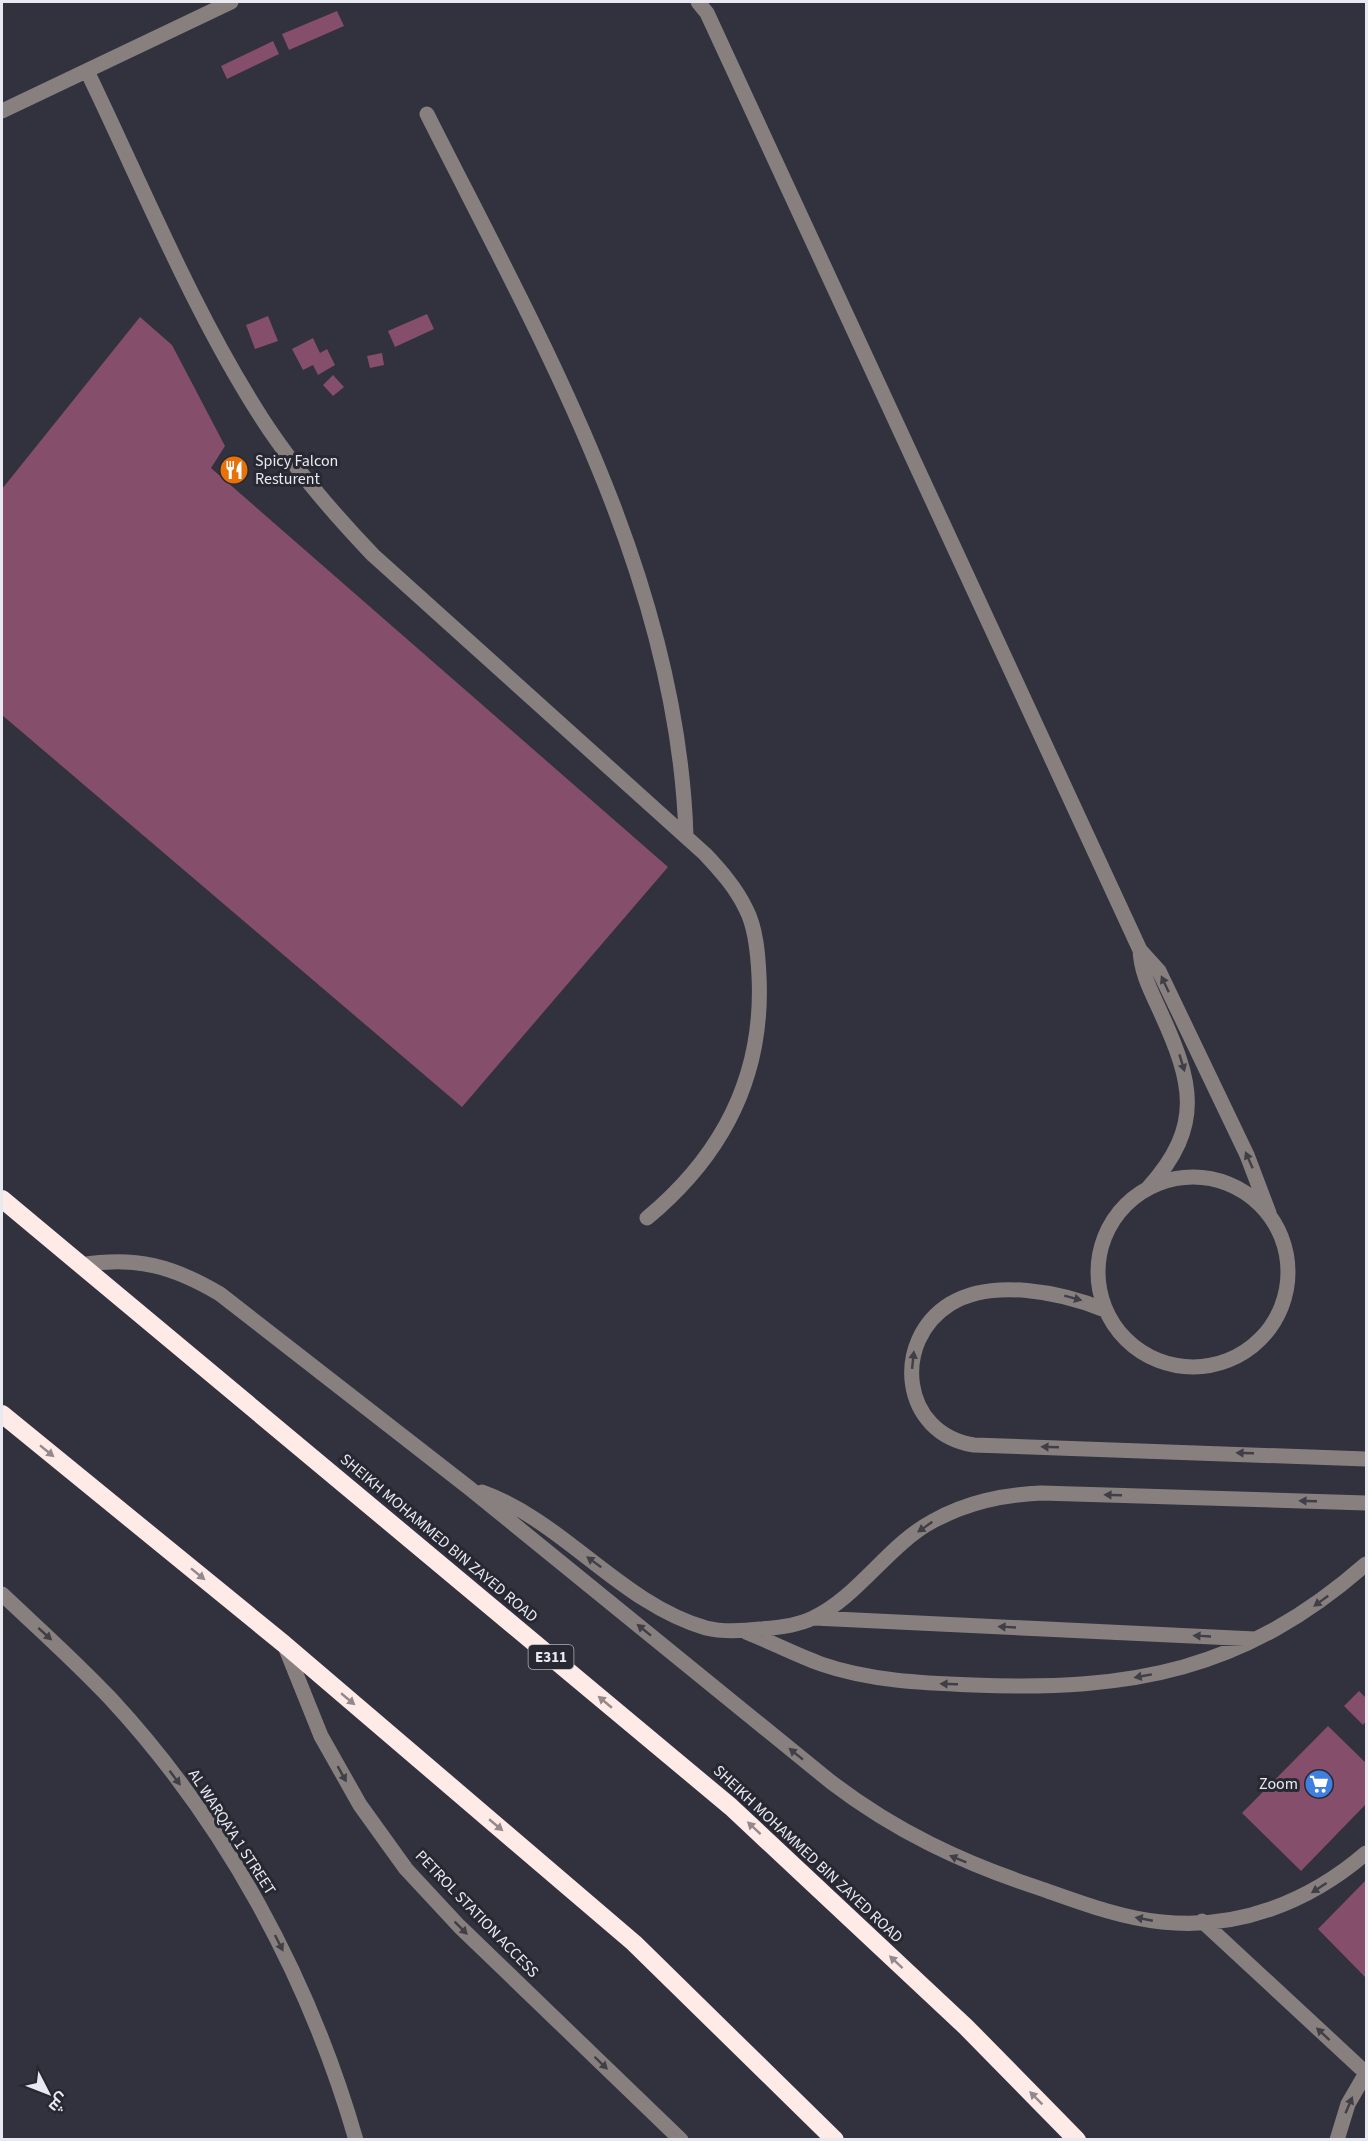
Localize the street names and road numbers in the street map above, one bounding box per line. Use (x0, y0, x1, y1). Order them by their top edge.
street label: SHEIKH MOHAMMED BIN ZAYED ROAD (335, 1449, 543, 1628)
road number: E311 (528, 1645, 574, 1669)
street label: SHEIKH MOHAMMED BIN ZAYED ROAD (708, 1760, 908, 1948)
street label: AL WARQA'A 1 STREET (183, 1765, 281, 1899)
street label: PETROL STATION ACCESS (410, 1845, 544, 1983)

